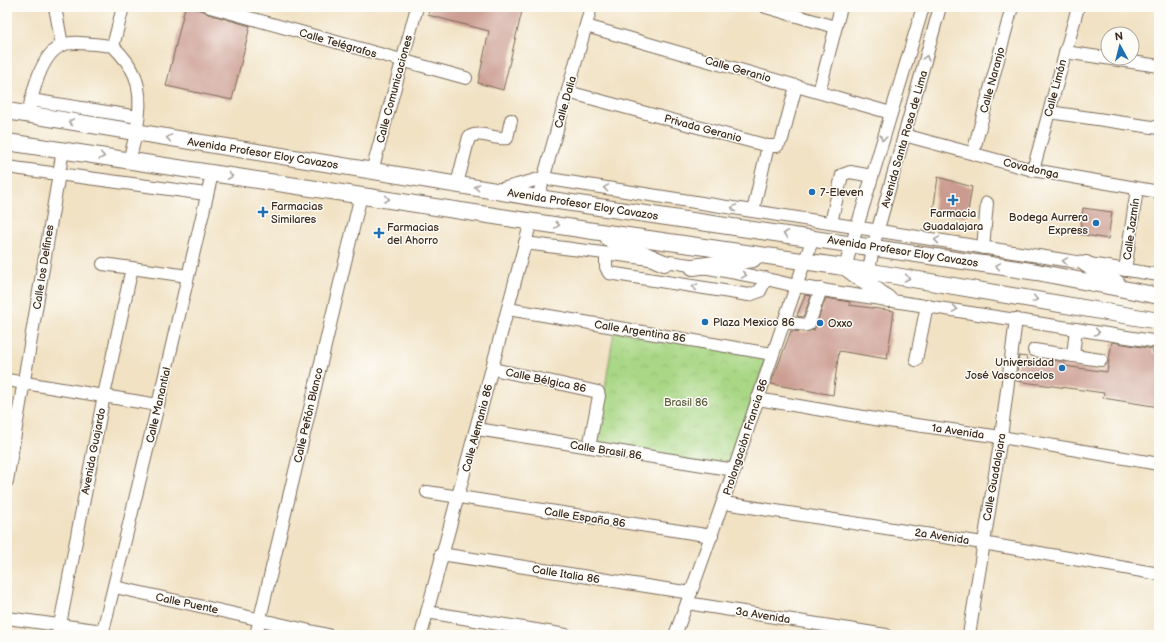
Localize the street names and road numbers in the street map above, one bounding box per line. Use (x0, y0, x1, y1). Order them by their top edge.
street label: Calle Telégrafos (298, 26, 379, 61)
street label: Calle Comunicaciones (374, 33, 415, 145)
street label: Calle Naranjo (977, 46, 1008, 115)
street label: Calle Geranio (703, 54, 772, 85)
street label: Calle Limón (1042, 58, 1069, 118)
street label: Avenida Santa Rosa de Lima (879, 69, 930, 209)
street label: Calle Dalia (552, 75, 579, 130)
street label: Privada Geranio (663, 112, 743, 145)
street label: Avenida Profesor Eloy Cavazos (187, 135, 340, 172)
street label: Covadonga (1002, 156, 1060, 181)
street label: Avenida Profesor Eloy Cavazos (507, 186, 660, 223)
street label: Calle Jazmín (1121, 197, 1142, 261)
street label: Calle los Delfines (30, 223, 57, 310)
street label: Avenida Profesor Eloy Cavazos (827, 233, 980, 270)
street label: Calle Argentina 86 (593, 318, 687, 345)
street label: Calle Manantial (143, 366, 174, 444)
street label: Calle Peñón Blanco (291, 366, 326, 464)
street label: Calle Bélgica 86 (504, 366, 588, 395)
street label: Prolongación Francia 86 (720, 377, 771, 497)
street label: Calle Alemania 86 (460, 383, 496, 473)
street label: Avenida Guajardo (79, 407, 108, 496)
street label: 1a Avenida (931, 421, 985, 442)
street label: Calle Guadalajara (980, 432, 1009, 522)
street label: Calle Brasil 86 (569, 438, 643, 463)
street label: Calle España 86 (543, 505, 627, 530)
street label: 2a Avenida (914, 526, 970, 547)
street label: Calle Italia 86 (531, 563, 601, 586)
street label: Calle Puente (154, 591, 220, 617)
street label: 3a Avenida (735, 605, 791, 626)

